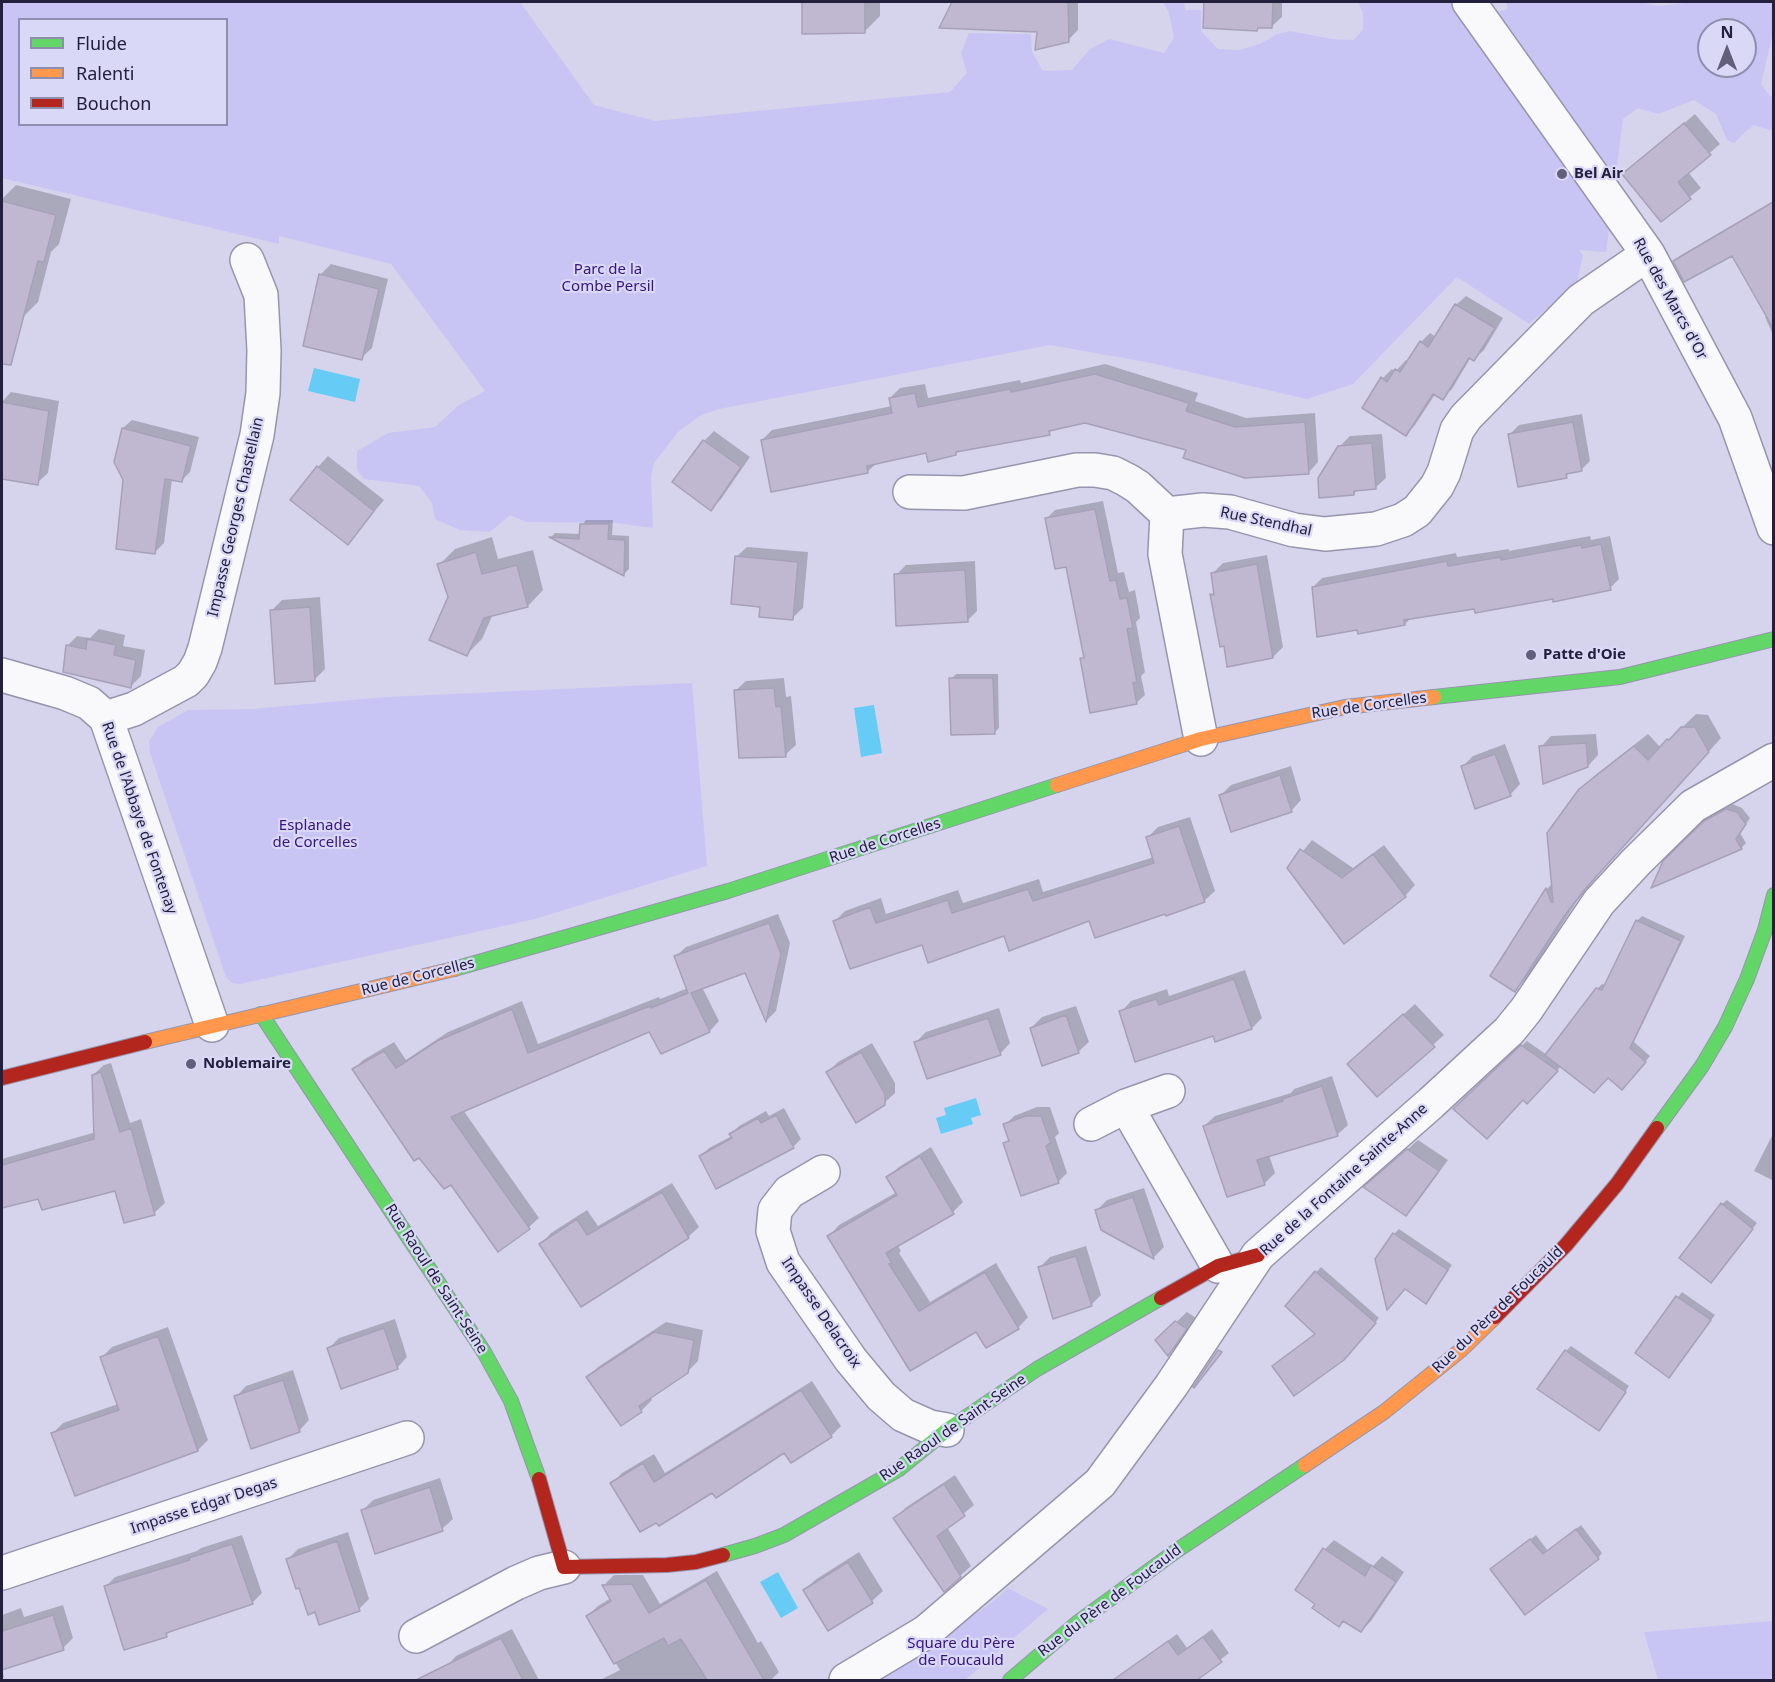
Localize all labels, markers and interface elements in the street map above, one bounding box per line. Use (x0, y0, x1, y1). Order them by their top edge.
legend (18, 18, 228, 126)
north arrow (1697, 18, 1757, 78)
text: N (1720, 21, 1734, 43)
text: Fluide (76, 31, 127, 55)
text: Ralenti (76, 61, 134, 85)
text: Bouchon (76, 91, 152, 115)
place label: Bel Air (1574, 165, 1623, 183)
marker: Bel Air (1555, 167, 1569, 181)
street label: Rue des Marcs d'Or (1629, 235, 1711, 363)
park label: Parc de la Combe Persil (562, 261, 654, 296)
street label: Impasse Georges Chastellain (204, 415, 268, 619)
street label: Rue Stendhal (1219, 504, 1313, 540)
place label: Patte d'Oie (1543, 646, 1626, 664)
marker: Patte d'Oie (1524, 648, 1538, 662)
street label: Rue de Corcelles (1310, 689, 1428, 723)
street label: Rue de l'Abbaye de Fontenay (98, 720, 180, 916)
street label: Rue de Corcelles (827, 815, 943, 867)
park label: Esplanade de Corcelles (272, 817, 358, 852)
street label: Rue de Corcelles (360, 954, 476, 1000)
place label: Noblemaire (203, 1055, 291, 1073)
marker: Noblemaire (184, 1057, 198, 1071)
street label: Rue de la Fontaine Sainte-Anne (1257, 1100, 1431, 1260)
street label: Rue Raoul de Saint-Seine (381, 1201, 491, 1357)
street label: Rue du Père de Foucauld (1429, 1243, 1567, 1377)
street label: Impasse Delacroix (777, 1254, 865, 1372)
street label: Rue Raoul de Saint-Seine (876, 1371, 1030, 1485)
street label: Impasse Edgar Degas (128, 1474, 280, 1538)
street label: Rue du Père de Foucauld (1035, 1541, 1185, 1661)
park label: Square du Père de Foucauld (907, 1635, 1015, 1670)

